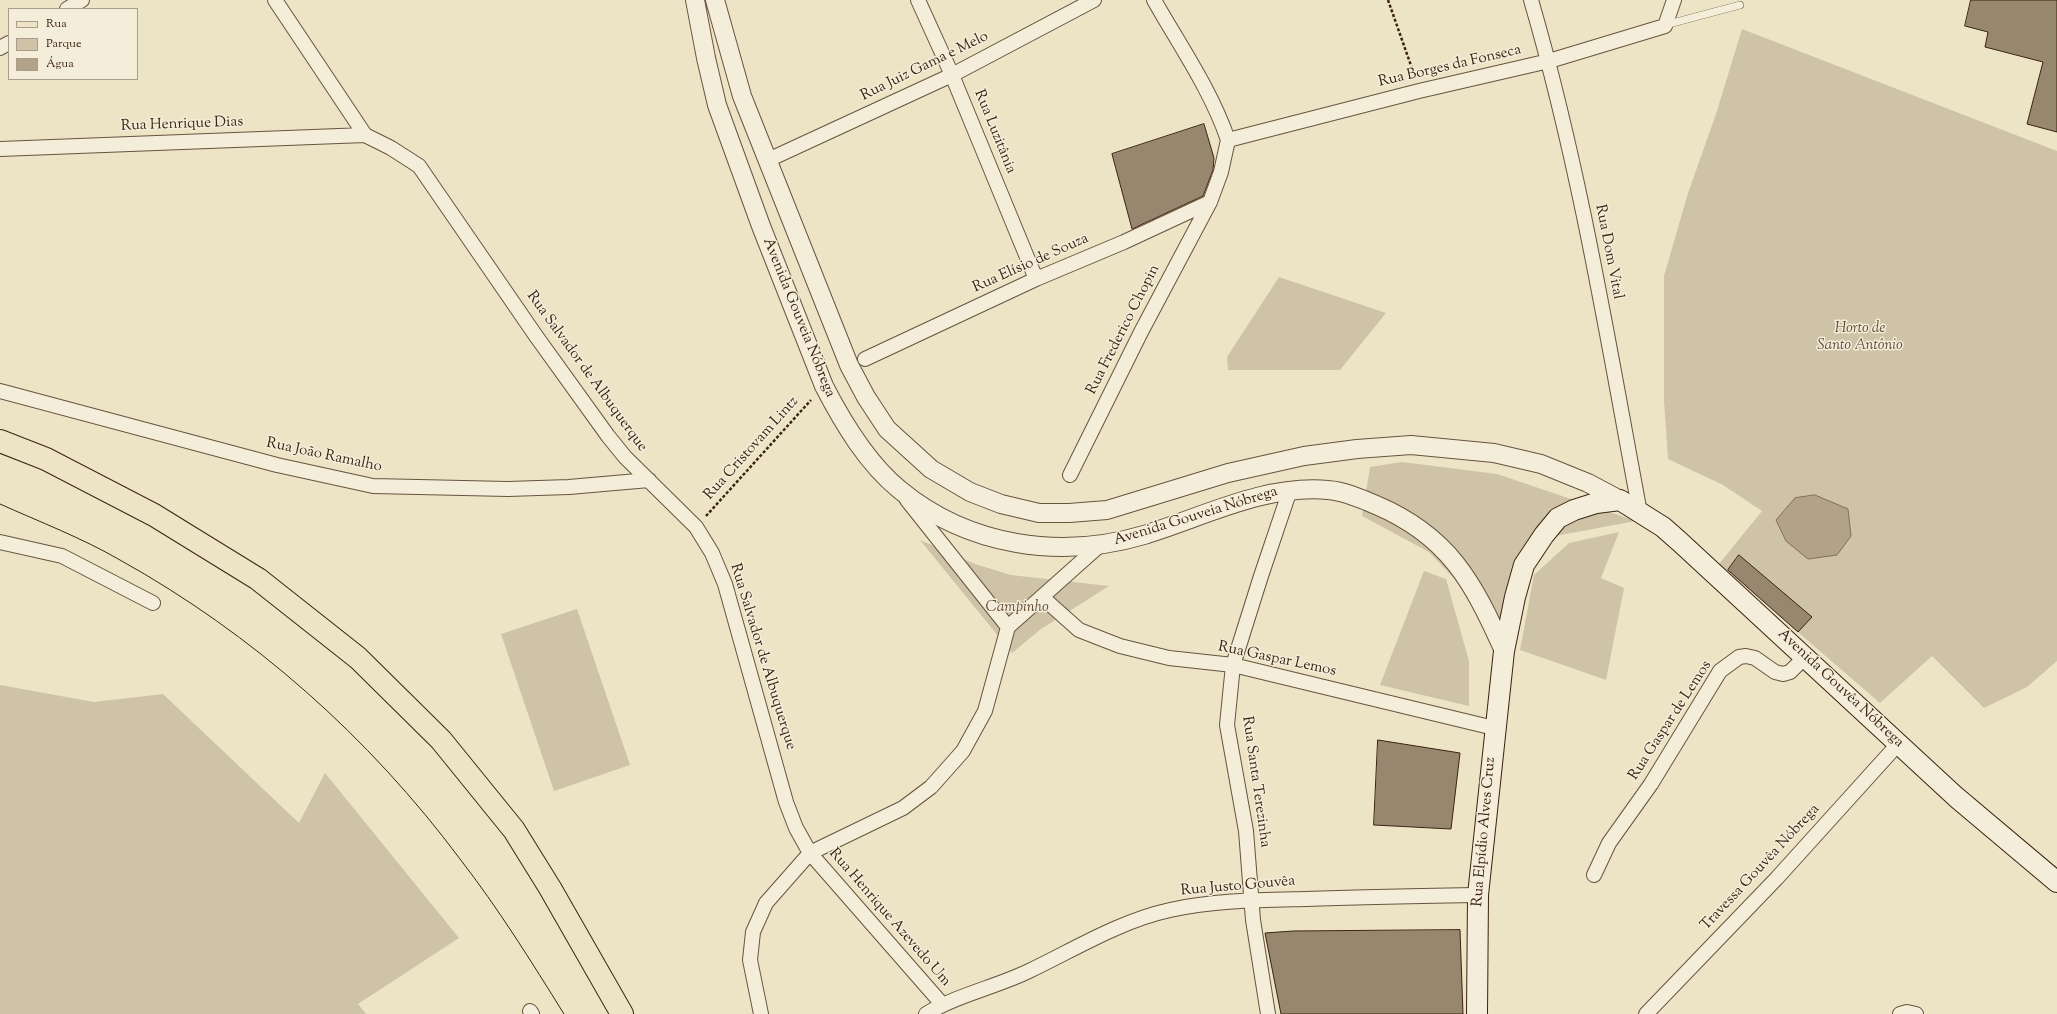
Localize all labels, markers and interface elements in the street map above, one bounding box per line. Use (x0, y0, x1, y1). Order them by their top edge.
legend (8, 8, 138, 80)
text: Rua (46, 15, 67, 33)
street label: Rua Juiz Gama e Melo (858, 28, 992, 106)
text: Parque (46, 35, 82, 53)
street label: Rua Borges da Fonseca (1377, 42, 1523, 92)
text: Água (46, 55, 74, 73)
street label: Rua Luzitânia (969, 88, 1019, 176)
street label: Rua Henrique Dias (120, 114, 244, 136)
street label: Rua Dom Vital (1590, 203, 1626, 301)
street label: Rua Elísio de Souza (970, 230, 1092, 298)
street label: Avenida Gouveia Nóbrega (758, 236, 838, 400)
street label: Rua Frederico Chopin (1083, 262, 1165, 398)
street label: Rua Salvador de Albuquerque (522, 288, 650, 456)
park label: Horto de Santo Antônio (1817, 320, 1903, 355)
street label: Rua Cristovam Lintz (701, 394, 803, 504)
street label: Rua João Ramalho (265, 435, 383, 477)
street label: Avenida Gouveia Nóbrega (1112, 484, 1280, 550)
street label: Rua Salvador de Albuquerque (725, 562, 799, 752)
park label: Campinho (985, 599, 1049, 617)
street label: Avenida Gouvêa Nóbrega (1773, 626, 1907, 752)
street label: Rua Gaspar Lemos (1216, 639, 1338, 681)
street label: Rua Gaspar de Lemos (1626, 658, 1716, 784)
street label: Rua Santa Terezinha (1237, 715, 1273, 849)
street label: Rua Elpídio Alves Cruz (1469, 756, 1501, 908)
street label: Travessa Gouvêa Nóbrega (1698, 801, 1824, 935)
street label: Rua Henrique Azevedo Um (824, 845, 954, 991)
street label: Rua Justo Gouvêa (1180, 873, 1296, 901)

